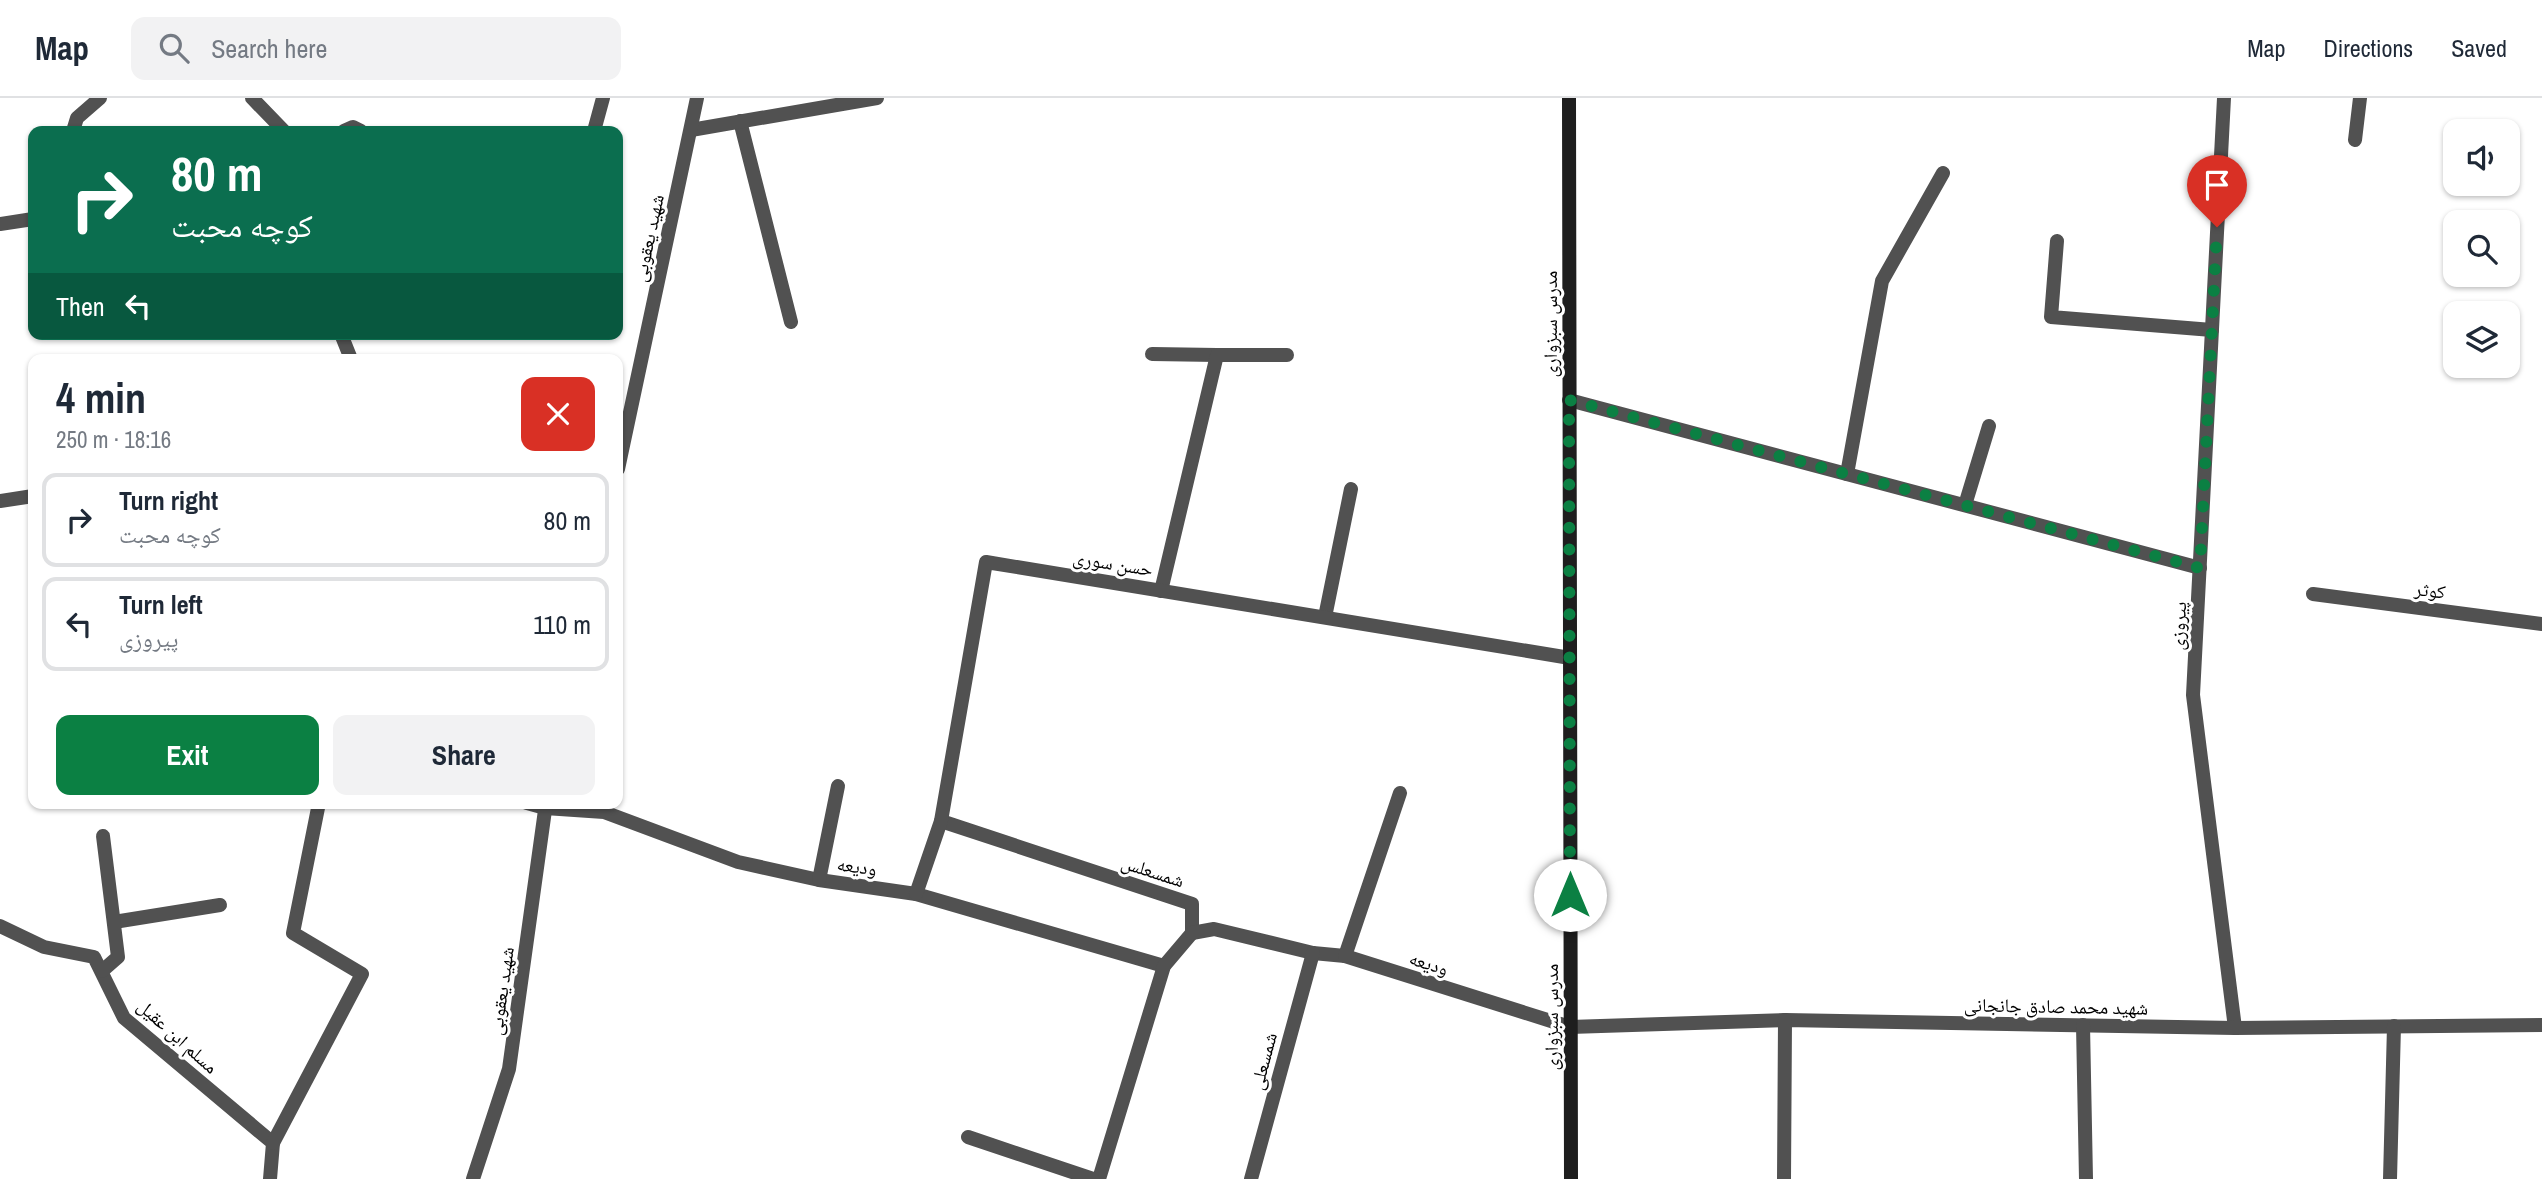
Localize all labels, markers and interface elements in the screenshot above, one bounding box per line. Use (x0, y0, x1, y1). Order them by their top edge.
search box (131, 17, 621, 80)
text: Map (35, 26, 89, 70)
icon: search (155, 29, 193, 67)
text: Search here (211, 31, 327, 66)
text: Map (2247, 32, 2285, 64)
text: Directions (2323, 32, 2413, 64)
text: Saved (2451, 32, 2507, 64)
map controls (2443, 119, 2520, 378)
button: sound (2443, 119, 2520, 196)
text: 80 m (171, 140, 263, 206)
icon: right (56, 154, 147, 245)
pin (2187, 155, 2247, 227)
icon: arrive (2198, 166, 2236, 204)
street label: شهید یعقوبی (626, 192, 670, 284)
text: کوچه محبت (171, 204, 313, 247)
button: search (2443, 210, 2520, 287)
street label: مدرس سبزواری (1537, 271, 1563, 377)
icon: left (119, 287, 157, 325)
text: Then (56, 289, 105, 324)
button: layers (2443, 301, 2520, 378)
text: 4 min (56, 370, 146, 426)
button: close (521, 377, 595, 451)
text: 250 m · 18:16 (56, 424, 171, 455)
text: Turn right (119, 483, 218, 518)
icon: right (60, 501, 98, 539)
text: 80 m (544, 503, 591, 538)
text: کوچه محبت (119, 519, 221, 550)
street label: حسن سوری (1071, 544, 1155, 582)
street label: کوثر (2412, 575, 2447, 605)
text: Turn left (119, 587, 203, 622)
street label: پیروزی (2164, 601, 2192, 651)
icon: left (60, 605, 98, 643)
text: 110 m (533, 607, 591, 642)
text: پیروزی (119, 623, 178, 654)
button: Exit (56, 715, 319, 795)
button: Share (333, 715, 595, 795)
street label: شمسعلس (1118, 849, 1188, 893)
street label: ودیعه (836, 850, 878, 882)
position arrow (1533, 858, 1607, 932)
street label: ودیعه (1406, 944, 1452, 982)
street label: شهید یعقوبی (482, 945, 520, 1037)
street label: مدرس سبزواری (1538, 964, 1564, 1070)
street label: شهید محمد صادق جانجانی (1964, 991, 2148, 1021)
street label: مسلم ابن عقیل (132, 993, 224, 1079)
street label: شمسعلی (1243, 1029, 1283, 1093)

